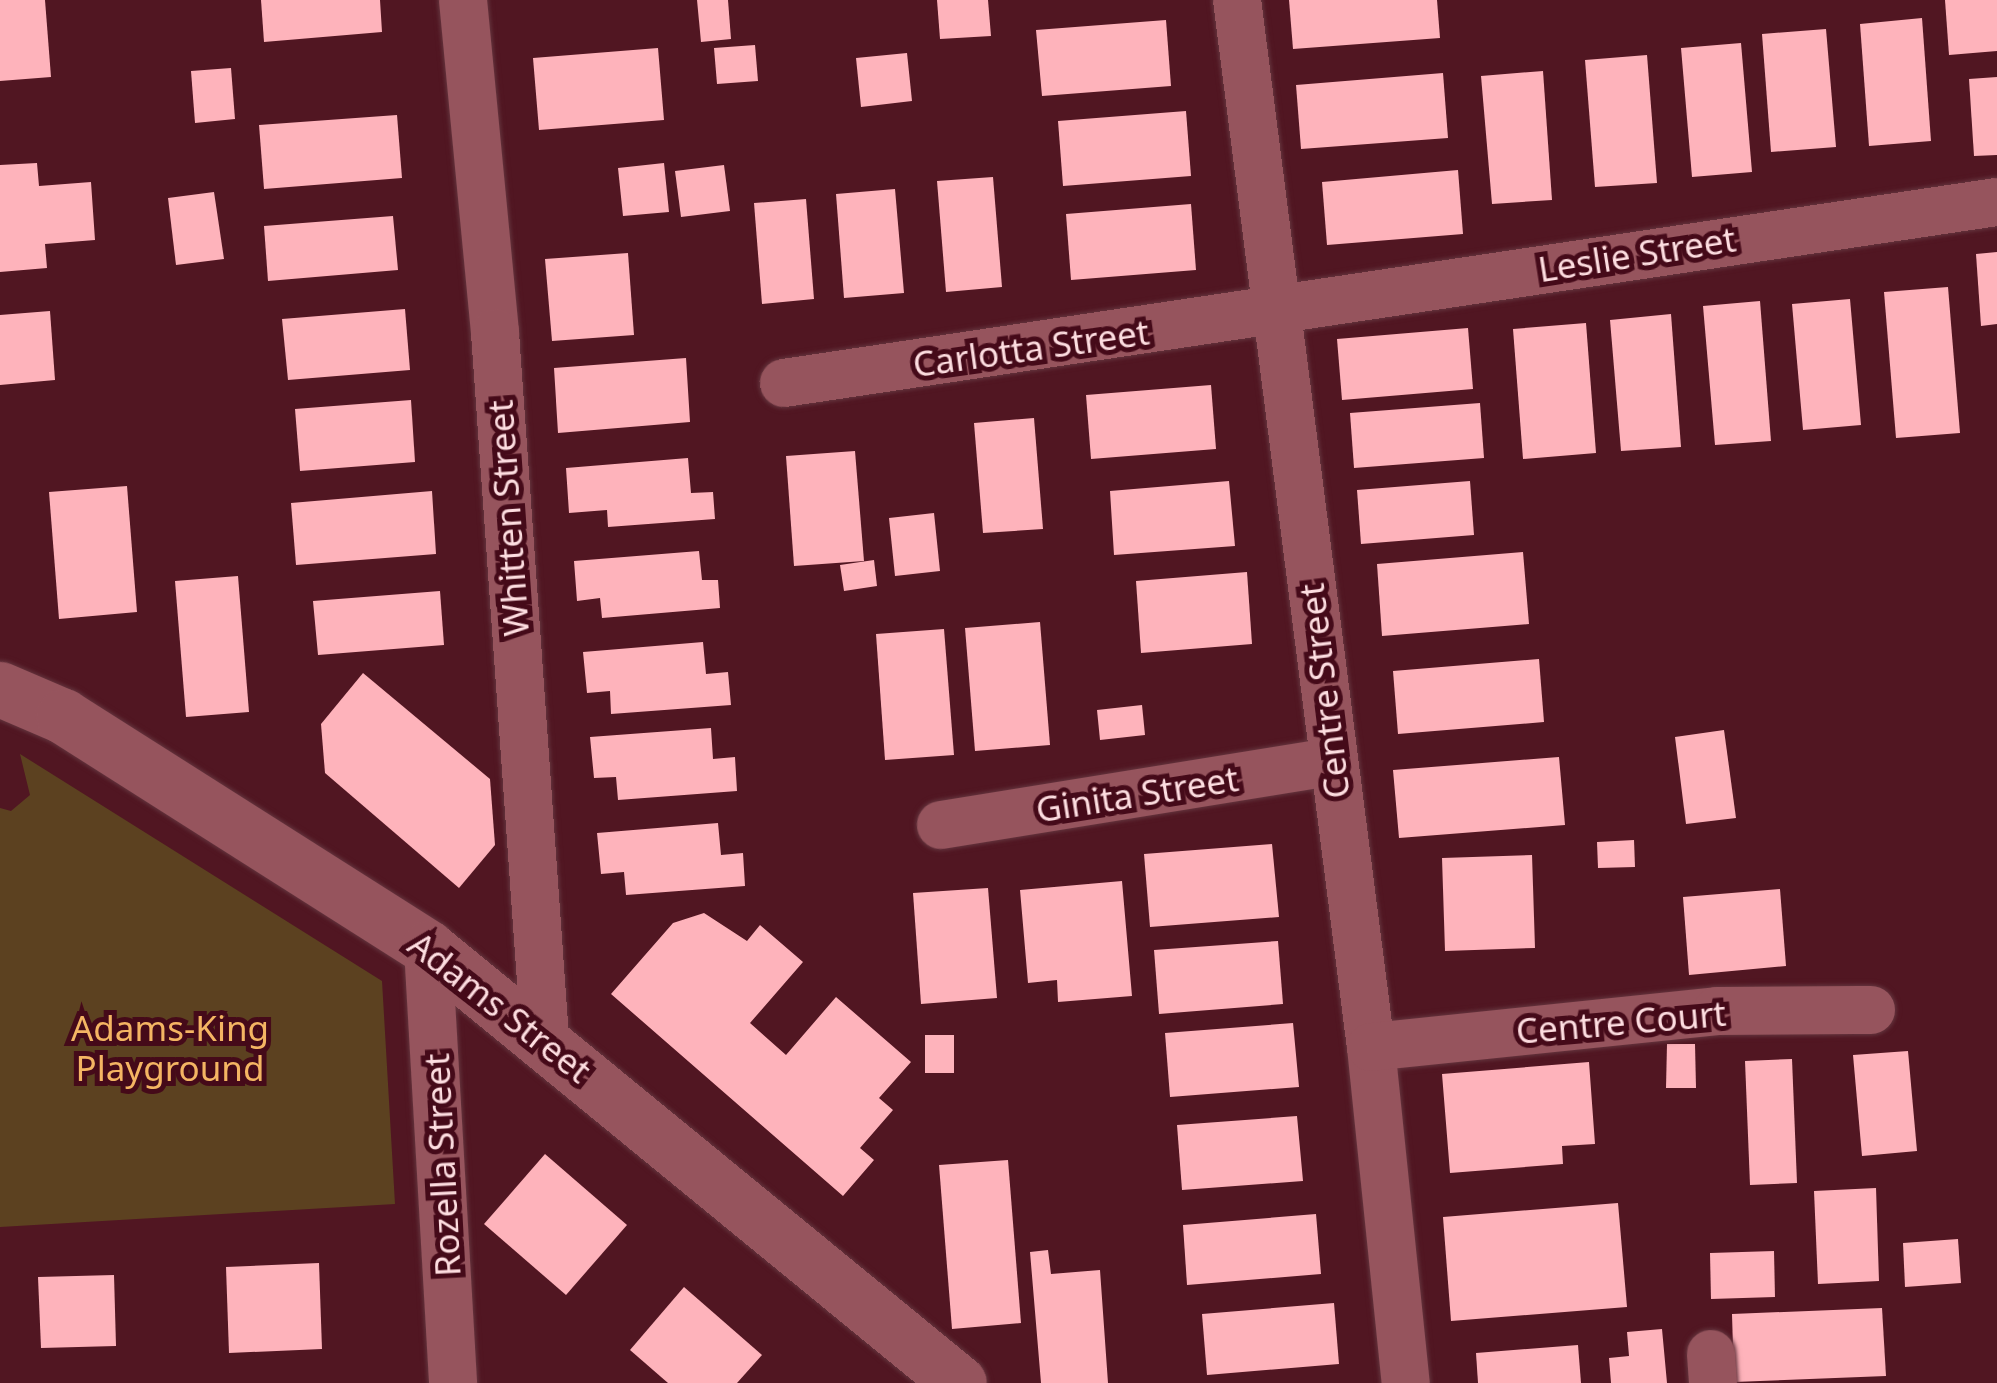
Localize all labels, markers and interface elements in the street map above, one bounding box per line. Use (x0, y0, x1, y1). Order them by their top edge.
street label: Leslie Street (1535, 218, 1739, 290)
street label: Carlotta Street (910, 311, 1152, 385)
street label: Whitten Street (479, 398, 537, 638)
street label: Centre Street (1290, 581, 1358, 801)
street label: Ginita Street (1033, 757, 1241, 831)
street label: Adams Street (400, 923, 600, 1091)
street label: Centre Court (1514, 992, 1728, 1052)
park label: Adams-King Playground (71, 1007, 269, 1089)
street label: Rozella Street (415, 1052, 469, 1278)

